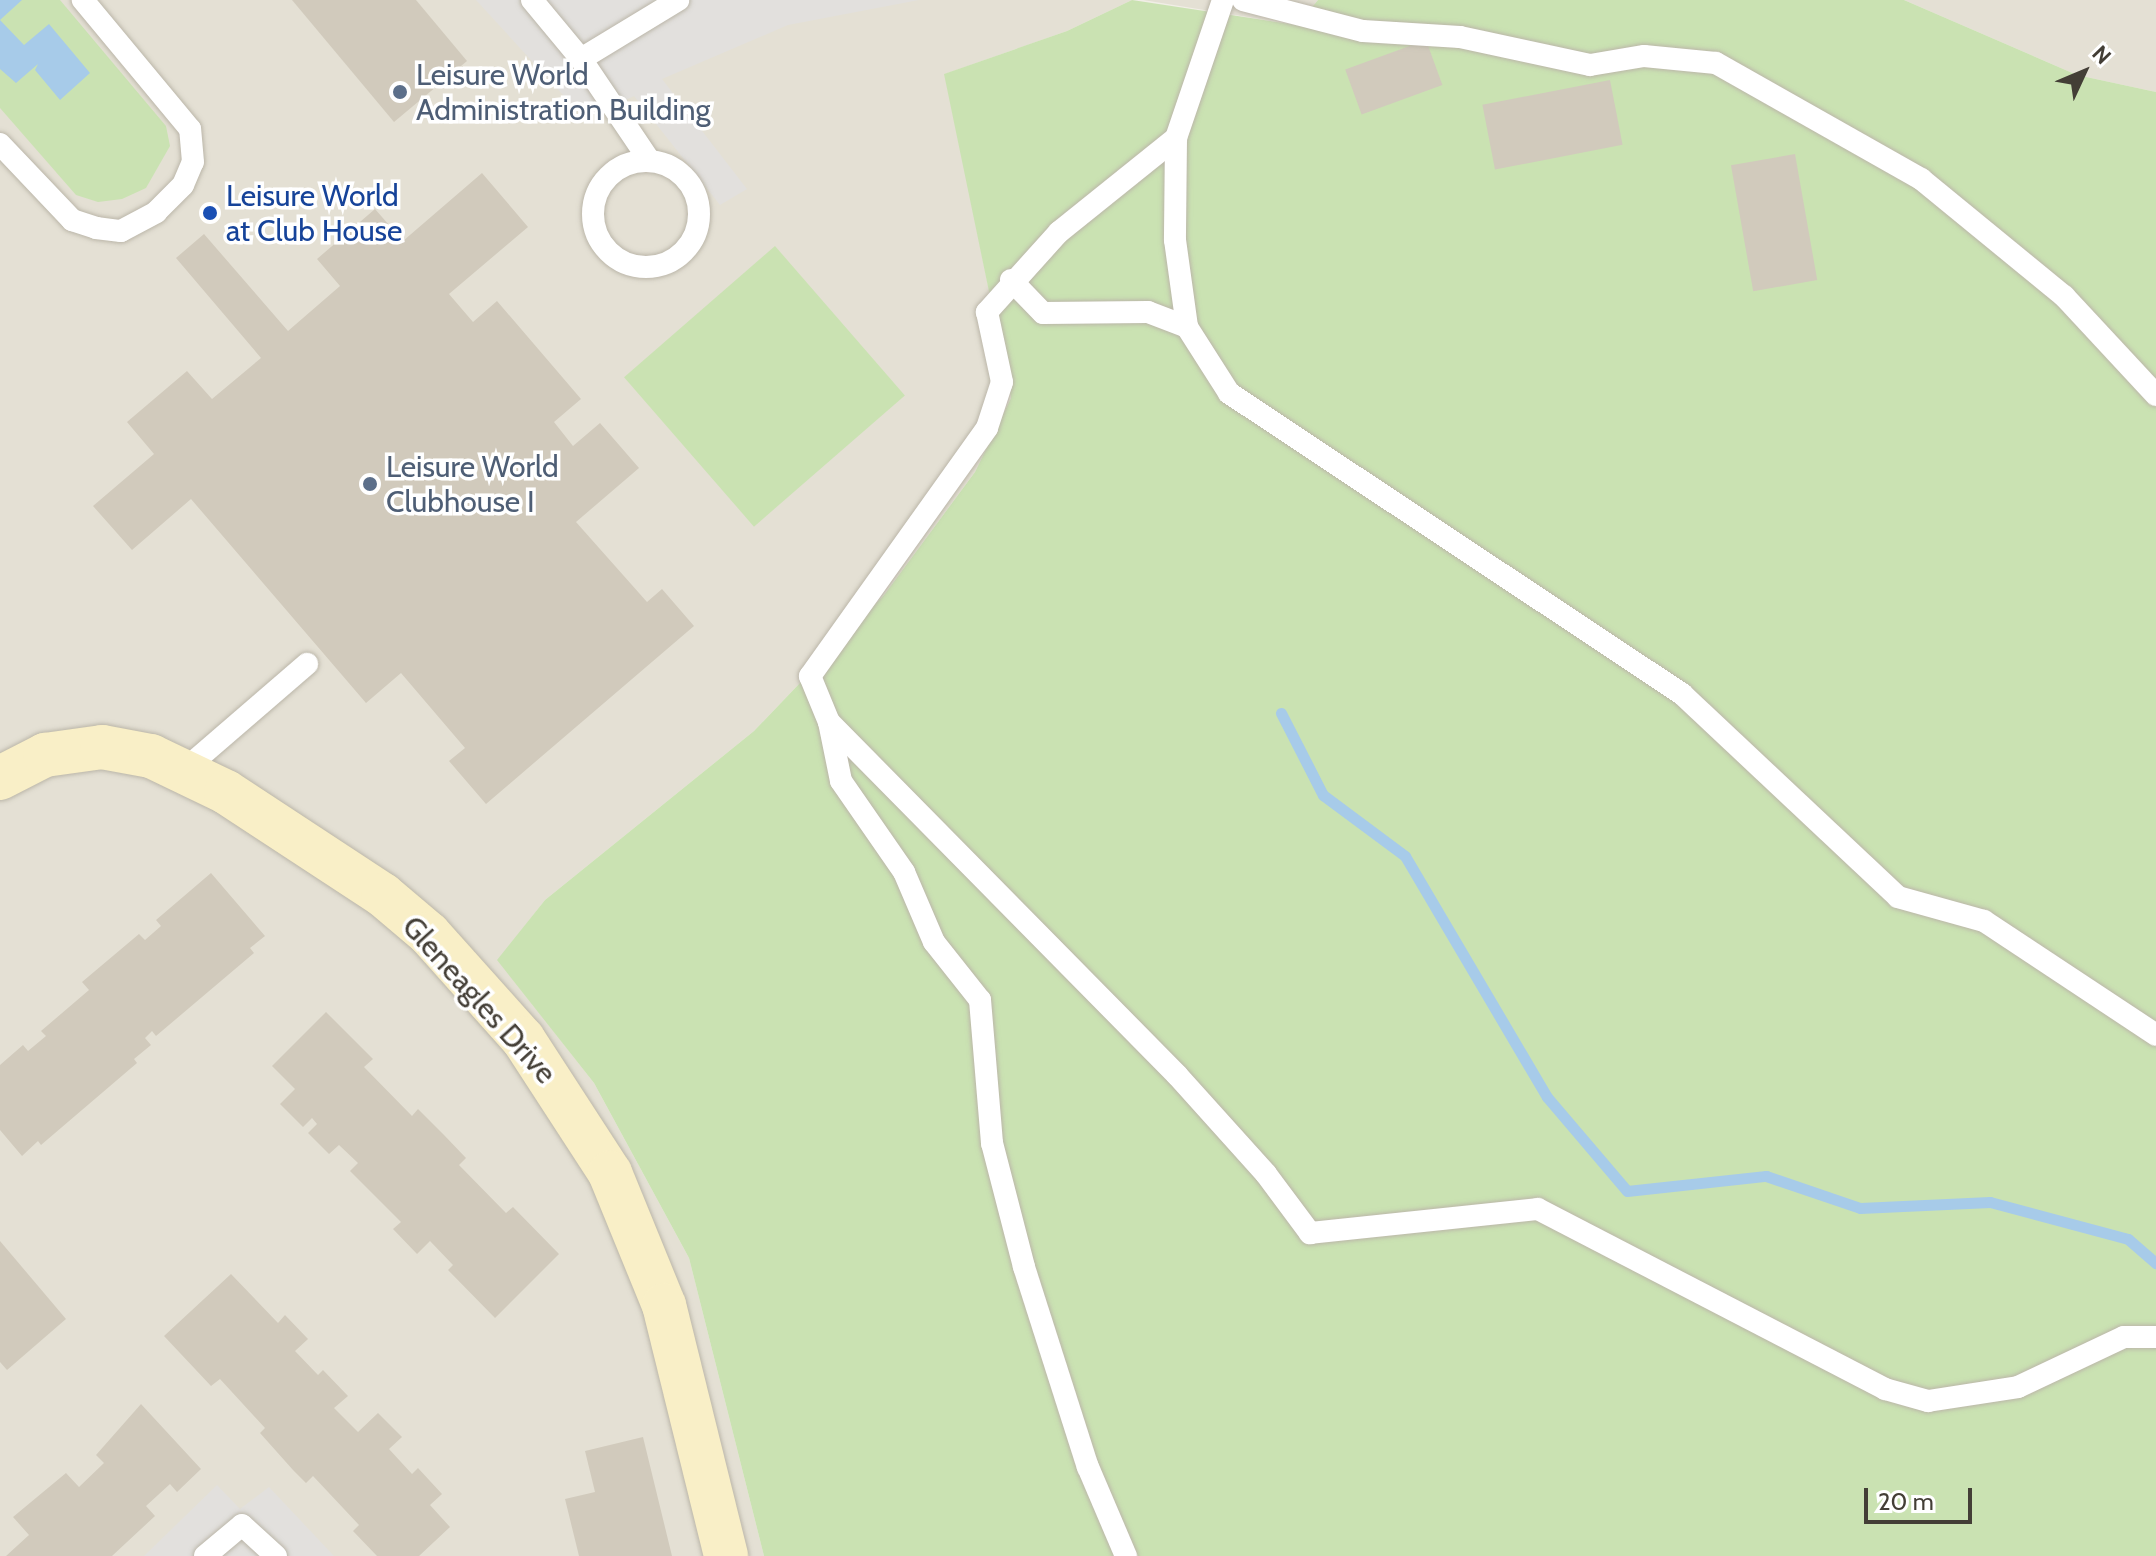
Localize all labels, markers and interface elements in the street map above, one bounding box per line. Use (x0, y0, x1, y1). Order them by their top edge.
north arrow (2044, 32, 2124, 112)
text: N (2087, 40, 2117, 70)
place label: Leisure World Administration Building (416, 57, 710, 128)
marker: Leisure World Administration Building (391, 83, 409, 101)
place label: Leisure World at Club House (226, 178, 402, 248)
marker: Leisure World at Club House (201, 204, 219, 222)
place label: Leisure World Clubhouse I (386, 449, 559, 520)
marker: Leisure World Clubhouse I (361, 475, 379, 493)
street label: Gleneagles Drive (395, 909, 563, 1091)
scale bar (1868, 1472, 1976, 1522)
text: 20 m (1878, 1487, 1934, 1516)

